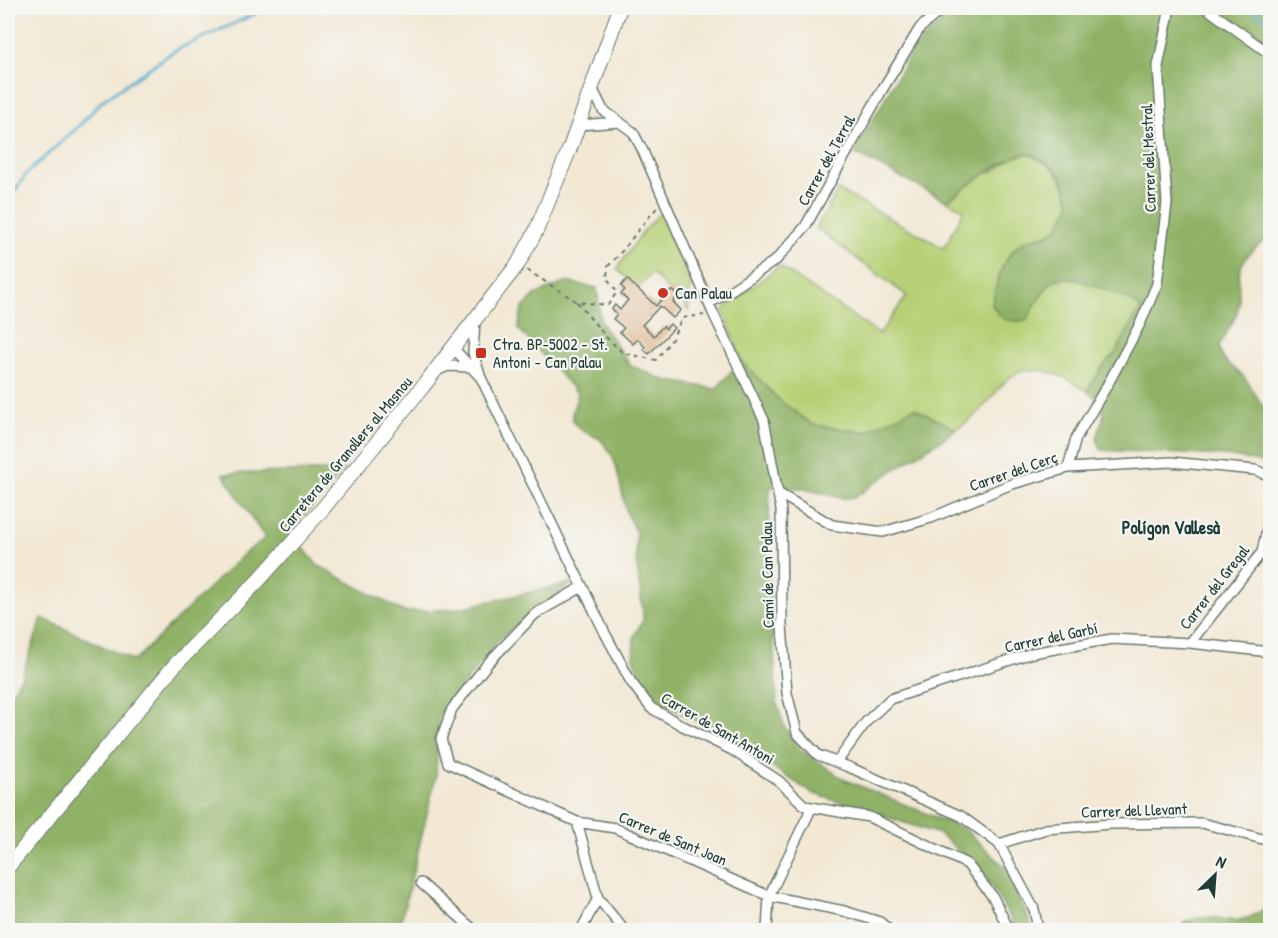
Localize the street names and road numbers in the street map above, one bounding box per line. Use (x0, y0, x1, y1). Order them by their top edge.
street label: Carrer del Mestral (1135, 103, 1161, 213)
street label: Carrer del Terral (792, 110, 860, 209)
street label: Carretera de Granollers al Masnou (273, 371, 417, 537)
street label: Carrer del Cerç (966, 445, 1061, 496)
street label: Camí de Can Palau (755, 521, 779, 628)
street label: Carrer del Gregal (1174, 539, 1255, 634)
street label: Carrer del Garbí (1003, 616, 1099, 658)
street label: Carrer de Sant Antoni (657, 687, 779, 769)
street label: Carrer del Llevant (1081, 797, 1188, 823)
street label: Carrer de Sant Joan (615, 805, 731, 871)

